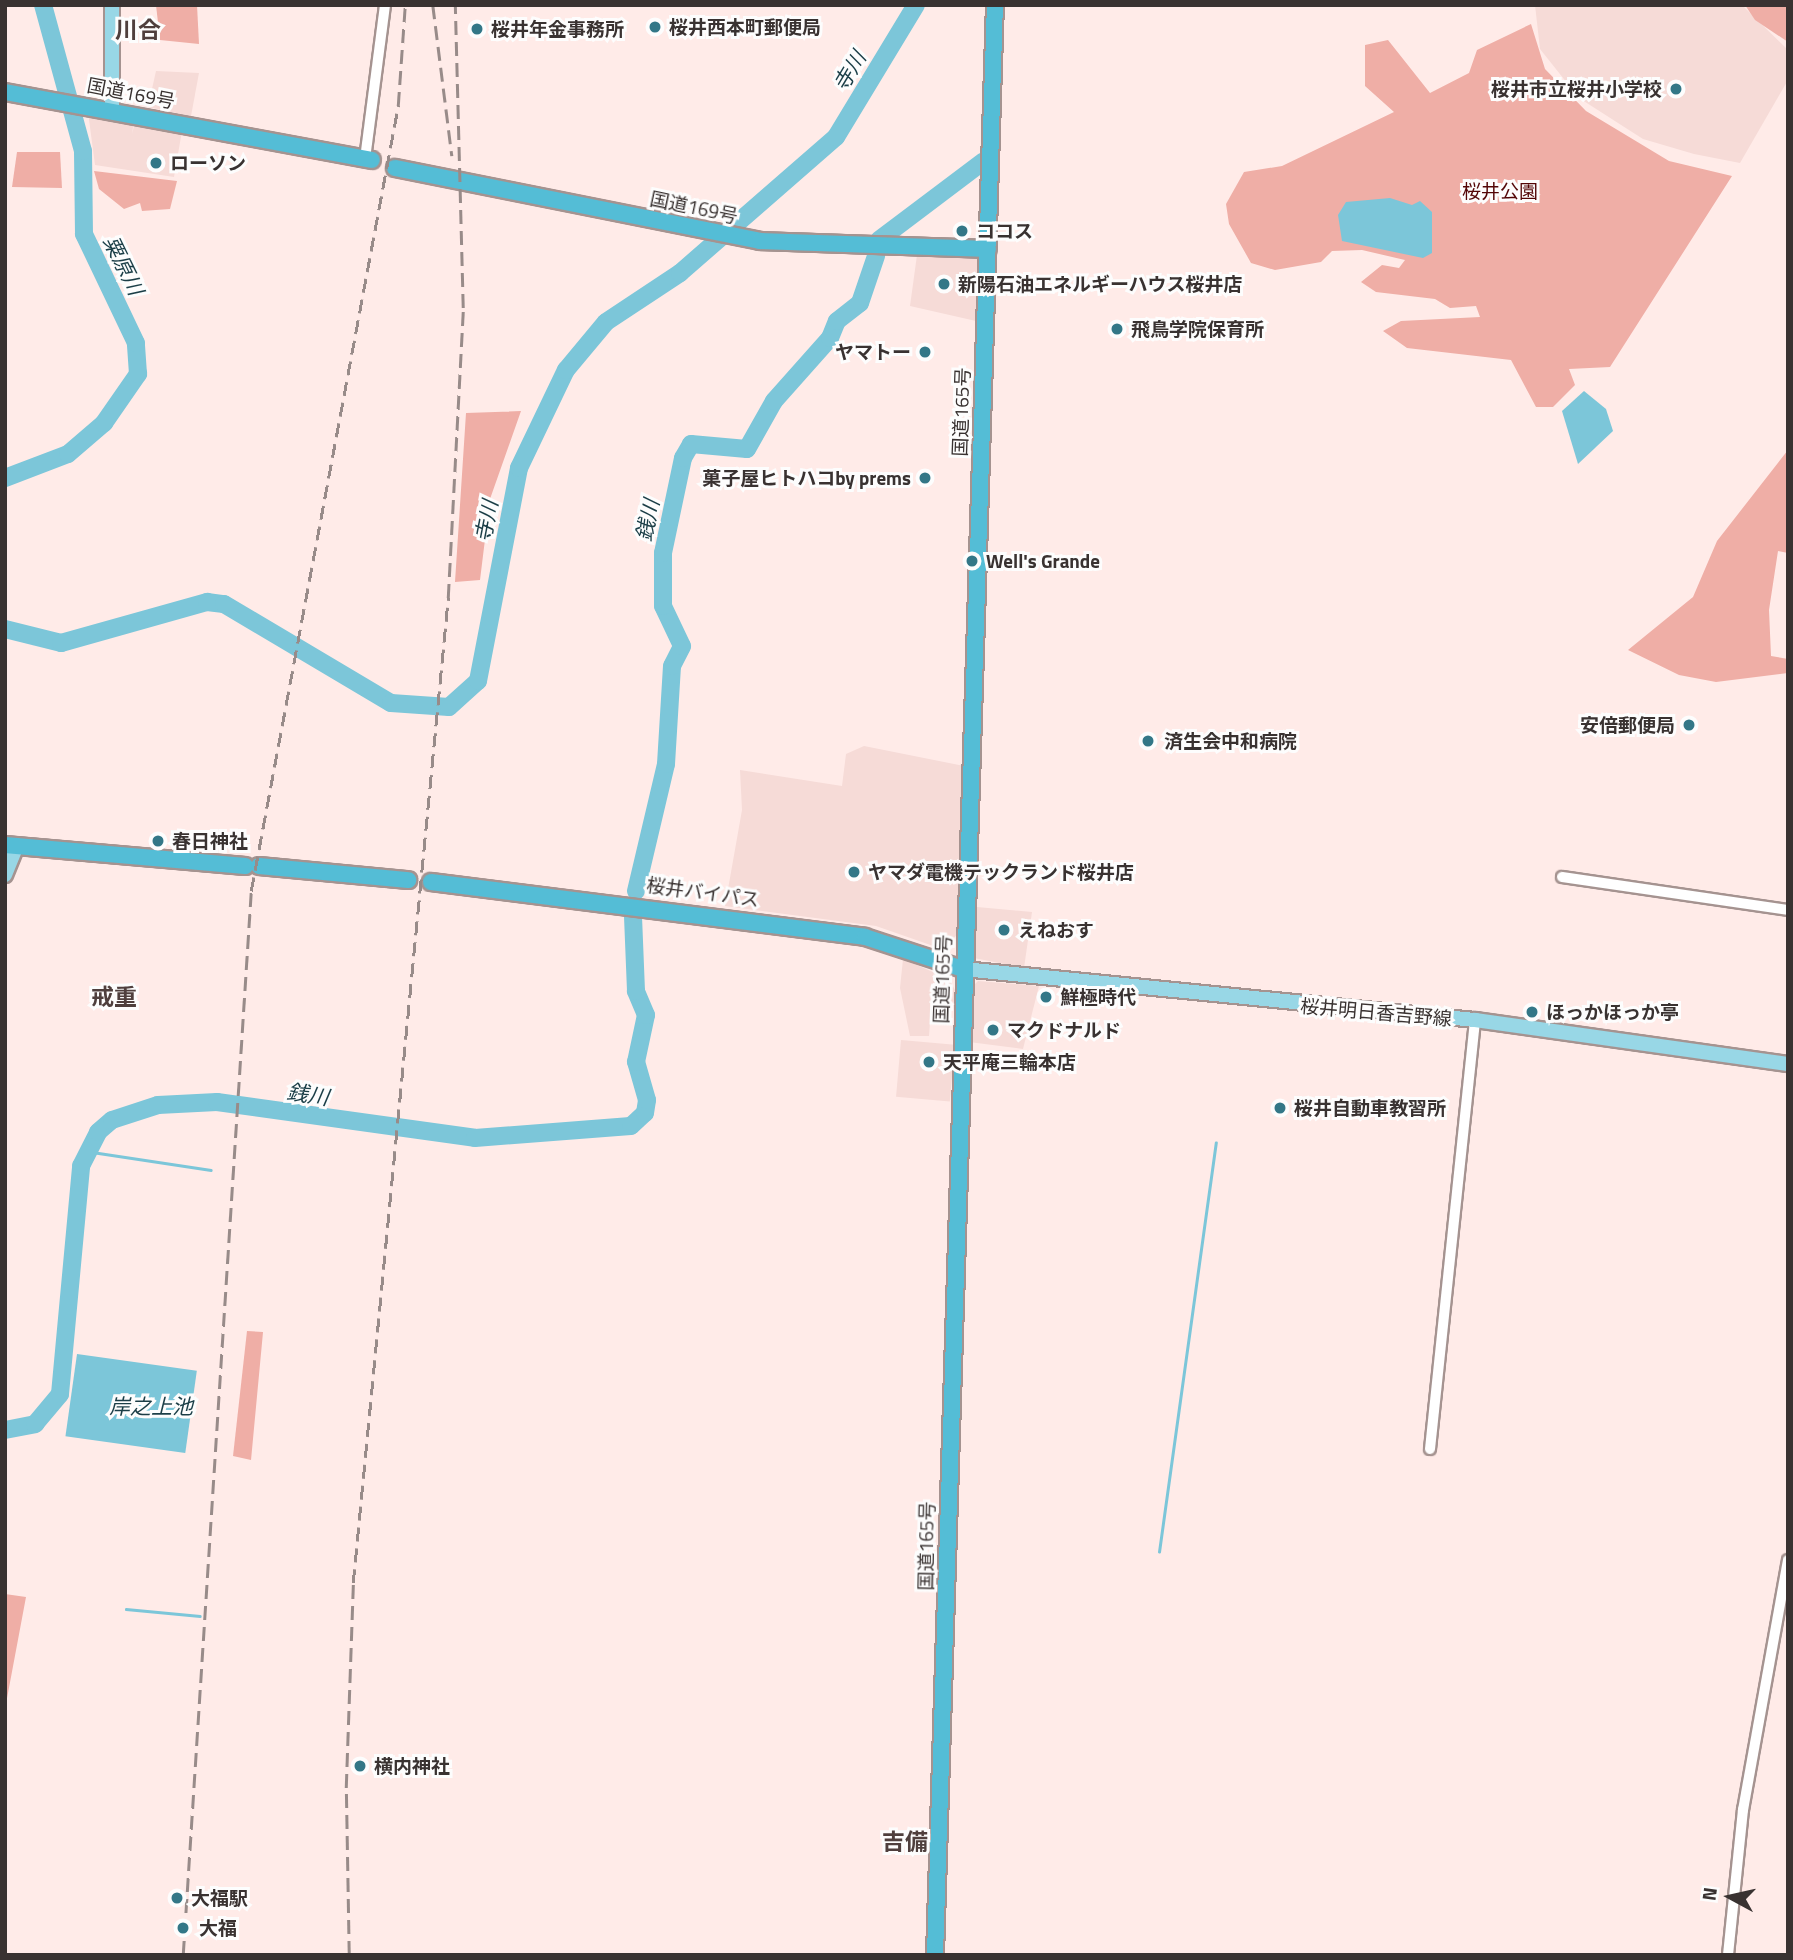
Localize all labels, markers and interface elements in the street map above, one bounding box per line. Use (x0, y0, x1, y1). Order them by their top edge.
district label: 川合 (115, 16, 161, 44)
place label: 桜井西本町郵便局 (669, 16, 821, 38)
place label: 桜井年金事務所 (491, 18, 624, 40)
marker: 桜井西本町郵便局 (647, 19, 663, 35)
marker: 桜井年金事務所 (469, 21, 485, 37)
water label: 寺川 (827, 47, 871, 95)
street label: 国道169号 (85, 73, 177, 113)
place label: 桜井市立桜井小学校 (1491, 78, 1662, 100)
marker: 桜井市立桜井小学校 (1668, 81, 1684, 97)
place label: ローソン (170, 152, 246, 174)
marker: ローソン (148, 155, 164, 171)
park label: 桜井公園 (1462, 180, 1538, 202)
street label: 国道169号 (648, 187, 740, 227)
place label: ココス (976, 220, 1033, 242)
marker: ココス (954, 223, 970, 239)
water label: 粟原川 (99, 231, 149, 299)
place label: 新陽石油エネルギーハウス桜井店 (958, 273, 1243, 295)
marker: 新陽石油エネルギーハウス桜井店 (936, 276, 952, 292)
place label: 飛鳥学院保育所 (1131, 318, 1264, 340)
marker: 飛鳥学院保育所 (1109, 321, 1125, 337)
place label: ヤマトー (835, 341, 911, 363)
marker: ヤマトー (917, 344, 933, 360)
street label: 国道165号 (948, 367, 974, 457)
place label: 菓子屋ヒトハコby prems (702, 467, 911, 489)
marker: 菓子屋ヒトハコby prems (917, 470, 933, 486)
water label: 銭川 (630, 497, 664, 543)
water label: 寺川 (470, 498, 502, 544)
place label: Well's Grande (986, 550, 1100, 572)
marker: Well's Grande (964, 553, 980, 569)
place label: 安倍郵便局 (1580, 714, 1675, 736)
marker: 安倍郵便局 (1681, 717, 1697, 733)
place label: 済生会中和病院 (1164, 730, 1297, 752)
marker: 済生会中和病院 (1138, 731, 1158, 751)
place label: 春日神社 (172, 830, 248, 852)
marker: 春日神社 (150, 833, 166, 849)
place label: ヤマダ電機テックランド桜井店 (868, 861, 1134, 883)
marker: ヤマダ電機テックランド桜井店 (846, 864, 862, 880)
street label: 桜井バイパス (645, 873, 761, 911)
place label: えねおす (1018, 919, 1094, 941)
marker: えねおす (996, 922, 1012, 938)
street label: 国道165号 (929, 934, 955, 1024)
district label: 戒重 (91, 983, 137, 1011)
place label: 鮮極時代 (1060, 986, 1136, 1008)
marker: 鮮極時代 (1038, 989, 1054, 1005)
street label: 桜井明日香吉野線 (1299, 994, 1453, 1030)
place label: ほっかほっか亭 (1546, 1001, 1679, 1023)
marker: ほっかほっか亭 (1524, 1004, 1540, 1020)
place label: マクドナルド (1007, 1019, 1121, 1041)
marker: マクドナルド (985, 1022, 1001, 1038)
place label: 天平庵三輪本店 (943, 1051, 1076, 1073)
marker: 天平庵三輪本店 (921, 1054, 937, 1070)
water label: 銭川 (285, 1078, 331, 1110)
place label: 桜井自動車教習所 (1294, 1097, 1446, 1119)
marker: 桜井自動車教習所 (1272, 1100, 1288, 1116)
water label: 岸之上池 (109, 1393, 193, 1419)
street label: 国道165号 (914, 1501, 938, 1591)
place label: 横内神社 (374, 1755, 450, 1777)
marker: 横内神社 (352, 1758, 368, 1774)
district label: 吉備 (882, 1828, 928, 1856)
north arrow (1695, 1862, 1765, 1932)
text: N (1693, 1885, 1724, 1903)
place label: 大福駅 (191, 1887, 248, 1909)
marker: 大福駅 (169, 1890, 185, 1906)
place label: 大福 (199, 1917, 237, 1939)
marker: 大福 (173, 1918, 193, 1938)

